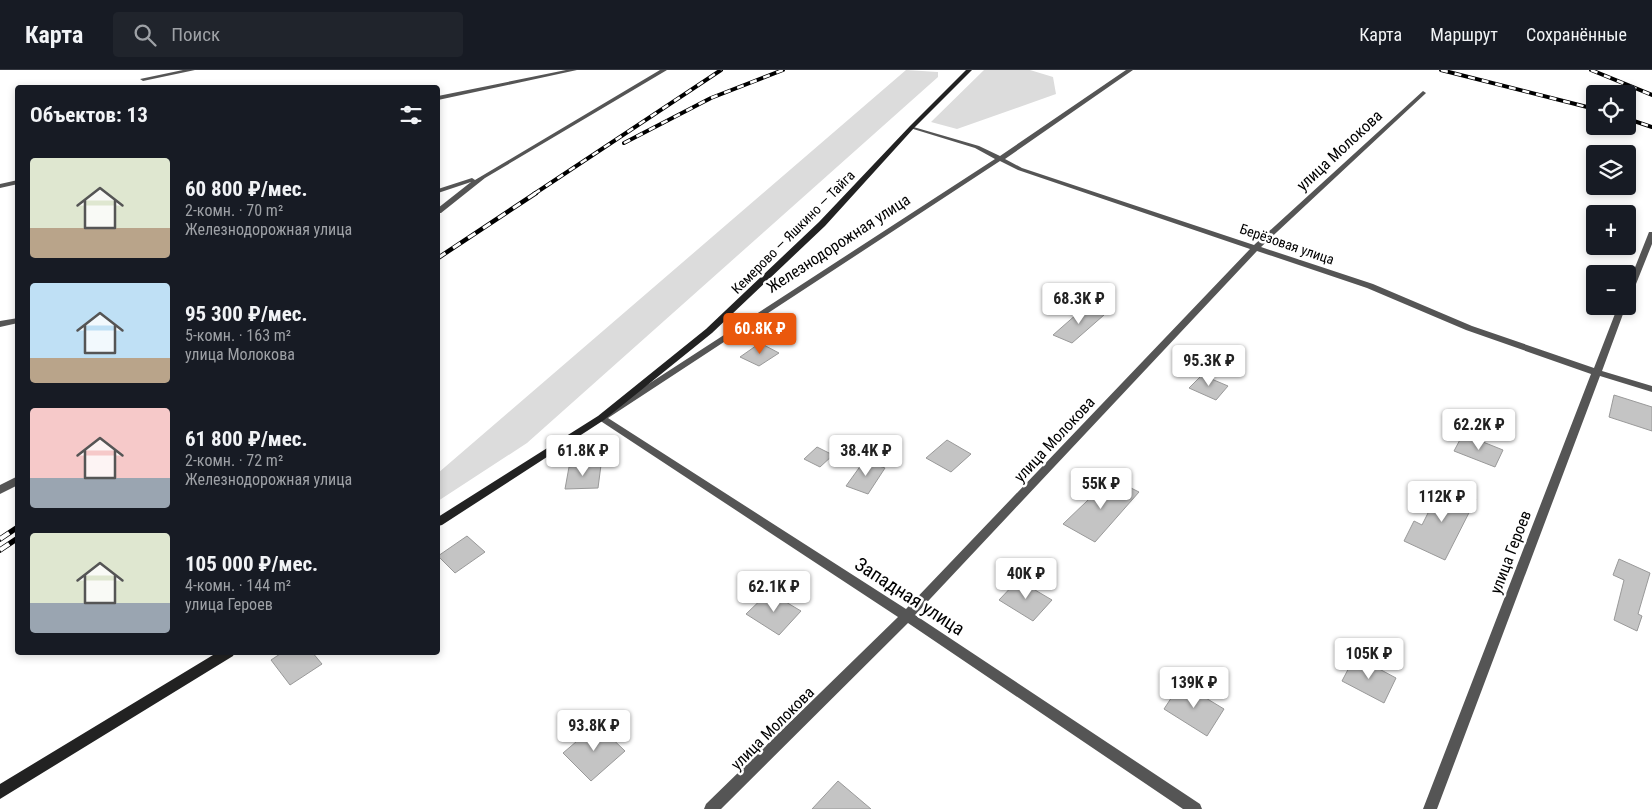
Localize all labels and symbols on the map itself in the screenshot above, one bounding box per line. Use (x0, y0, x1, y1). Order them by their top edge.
street label: улица Молокова (1293, 106, 1386, 195)
street label: Кемерово — Яшкино — Тайга (728, 167, 858, 297)
street label: Железнодорожная улица (763, 190, 914, 297)
street label: Берёзовая улица (1238, 220, 1336, 268)
pin: 68.3K ₽ (1033, 282, 1125, 325)
pin: 60.8K ₽ (714, 312, 806, 355)
pin: 95.3K ₽ (1163, 344, 1255, 387)
street label: улица Молокова (1010, 393, 1099, 486)
pin: 62.2K ₽ (1433, 408, 1525, 451)
pin: 61.8K ₽ (537, 434, 629, 477)
pin: 38.4K ₽ (820, 434, 912, 477)
pin: 55K ₽ (1066, 468, 1136, 510)
pin: 112K ₽ (1401, 480, 1483, 523)
street label: улица Героев (1486, 508, 1535, 597)
street label: Западная улица (851, 552, 969, 640)
pin: 40K ₽ (991, 558, 1061, 600)
pin: 62.1K ₽ (728, 570, 820, 613)
pin: 105K ₽ (1328, 638, 1410, 680)
pin: 139K ₽ (1153, 666, 1235, 709)
street label: улица Молокова (727, 683, 818, 774)
pin: 93.8K ₽ (548, 710, 640, 752)

